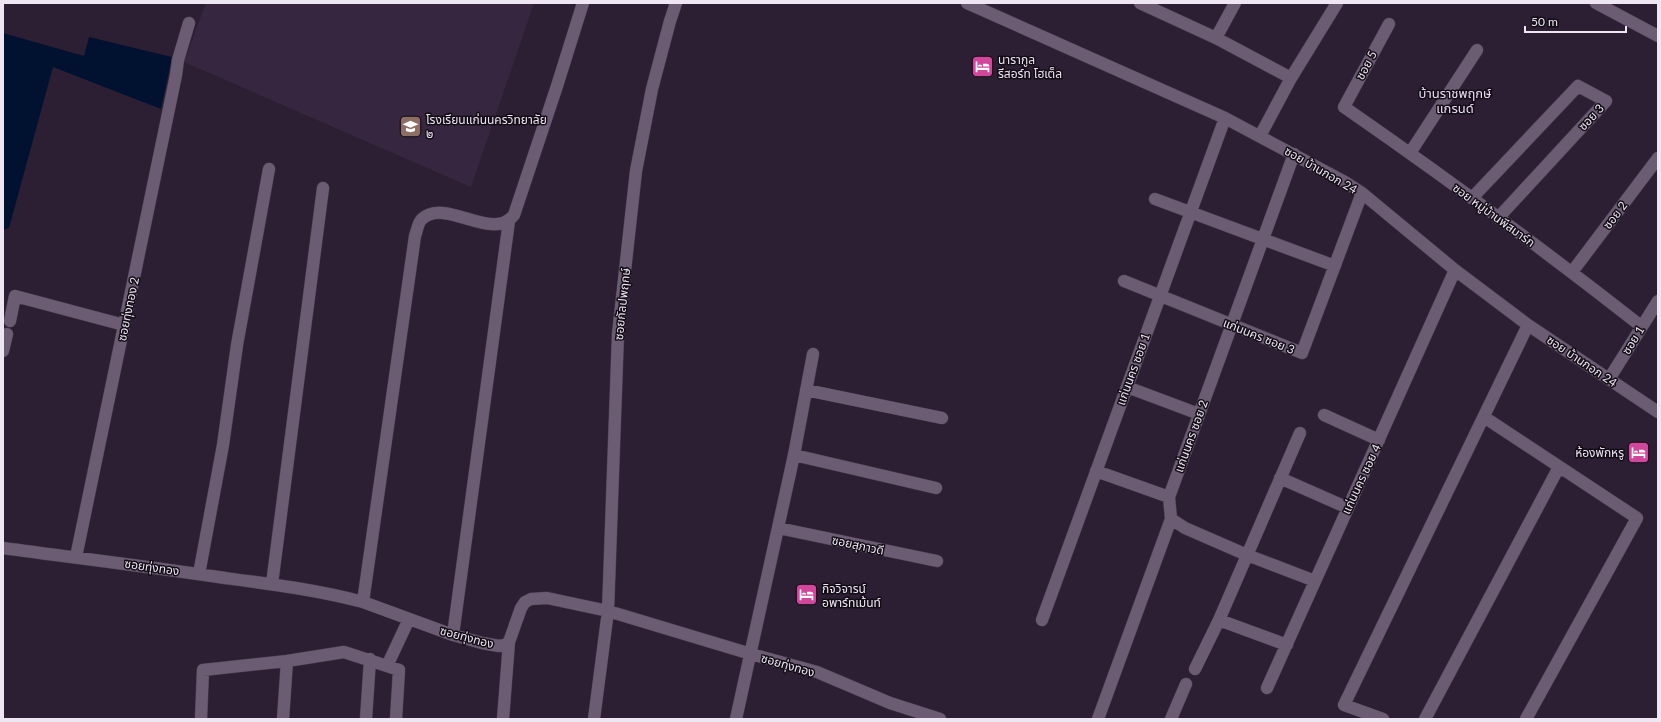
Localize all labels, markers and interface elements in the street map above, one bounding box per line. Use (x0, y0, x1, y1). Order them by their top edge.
scale bar (1525, 8, 1626, 34)
text: 50 m (1531, 14, 1558, 29)
street label: ซอย 5 (1352, 48, 1380, 82)
place label: นารากูล รีสอร์ท โฮเต็ล (997, 52, 1062, 81)
hotel icon: นารากูล รีสอร์ท โฮเต็ล (969, 53, 995, 79)
district label: บ้านราชพฤกษ์ แกรนด์ (1419, 85, 1491, 116)
street label: ซอย 3 (1575, 101, 1607, 133)
place label: โรงเรียนแก่นนครวิทยาลัย ๒ (426, 112, 547, 141)
school or university icon: โรงเรียนแก่นนครวิทยาลัย ๒ (397, 113, 423, 139)
street label: ซอย บ้านกอก 24 (1282, 143, 1360, 197)
street label: ซอย หมู่บ้านพีสมาร์ก (1450, 180, 1538, 250)
street label: ซอย 2 (1600, 198, 1630, 232)
street label: ซอยกัลปพฤกษ์ (611, 267, 633, 341)
street label: ซอยทุ่งทอง 2 (114, 276, 142, 342)
street label: แก่นนคร ซอย 3 (1221, 315, 1297, 357)
street label: ซอย 1 (1618, 323, 1648, 357)
street label: แก่นนคร ซอย 1 (1113, 331, 1153, 407)
street label: ซอย บ้านกอก 24 (1544, 332, 1620, 390)
street label: แก่นนคร ซอย 2 (1171, 398, 1211, 474)
hotel icon: ห้องพักหรู (1626, 439, 1652, 465)
street label: แก่นนคร ซอย 4 (1338, 441, 1384, 516)
place label: ห้องพักหรู (1575, 445, 1624, 460)
street label: ซอยสุภาวดี (831, 532, 885, 558)
street label: ซอยทุ่งทอง (124, 556, 180, 578)
place label: กิจวิจารน์ อพาร์ทเม้นท์ (822, 581, 881, 610)
hotel icon: กิจวิจารน์ อพาร์ทเม้นท์ (793, 582, 819, 608)
street label: ซอยทุ่งทอง (438, 623, 496, 651)
street label: ซอยทุ่งทอง (759, 650, 817, 680)

